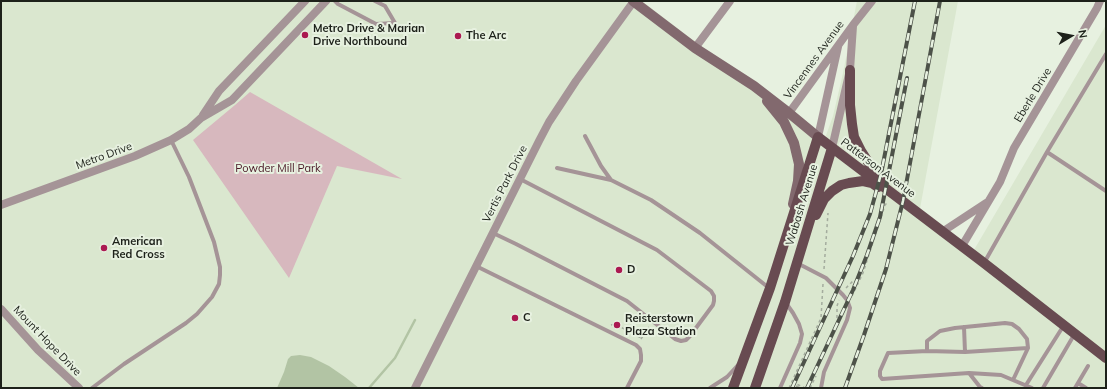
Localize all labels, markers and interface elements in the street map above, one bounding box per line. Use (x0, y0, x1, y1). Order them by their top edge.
north arrow (1051, 16, 1091, 56)
street label: Vincennes Avenue (781, 18, 847, 102)
place label: Metro Drive & Marian Drive Northbound (313, 22, 425, 48)
place label: The Arc (466, 29, 507, 43)
text: N (1075, 29, 1090, 39)
marker: Metro Drive & Marian Drive Northbound (300, 30, 310, 40)
marker: The Arc (453, 31, 463, 41)
street label: Eberle Drive (1012, 65, 1054, 125)
street label: Patterson Avenue (838, 136, 918, 200)
street label: Metro Drive (74, 140, 134, 172)
street label: Vertis Park Drive (480, 143, 530, 225)
park label: Powder Mill Park (235, 162, 321, 176)
street label: Wabash Avenue (783, 163, 821, 247)
place label: American Red Cross (112, 235, 165, 261)
marker: American Red Cross (99, 243, 109, 253)
place label: D (627, 263, 635, 277)
marker: D (614, 265, 624, 275)
street label: Mount Hope Drive (10, 303, 84, 379)
place label: C (523, 311, 531, 325)
place label: Reisterstown Plaza Station (625, 312, 696, 338)
marker: C (510, 313, 520, 323)
marker: Reisterstown Plaza Station (612, 320, 622, 330)

